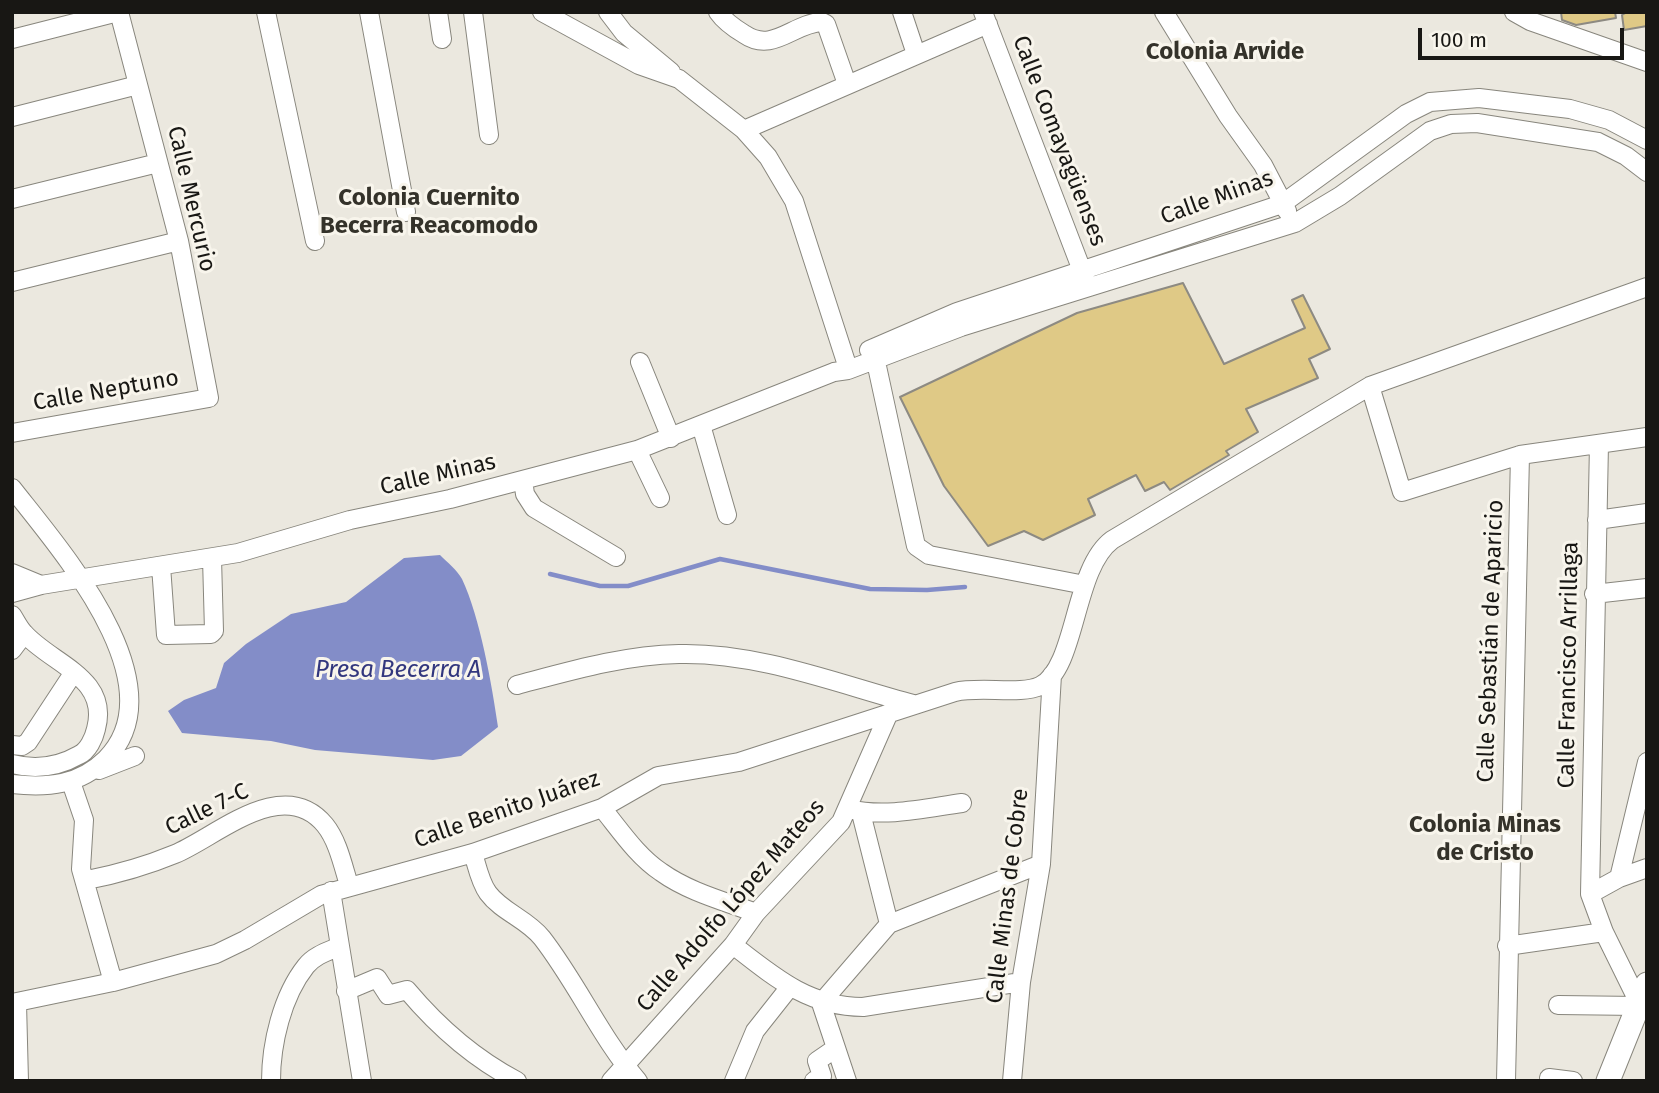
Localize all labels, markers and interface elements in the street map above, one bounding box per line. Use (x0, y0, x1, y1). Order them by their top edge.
scale bar (1421, 14, 1628, 58)
text: 100 m (1431, 27, 1487, 53)
street label: Calle Comayagüenses (1006, 32, 1112, 250)
district label: Colonia Arvide (1146, 38, 1304, 66)
street label: Calle Mercurio (161, 124, 221, 274)
street label: Calle Minas (1157, 165, 1277, 231)
district label: Colonia Cuernito Becerra Reacomodo (320, 184, 538, 240)
street label: Calle Neptuno (31, 365, 181, 417)
street label: Calle Minas (378, 448, 498, 502)
street label: Calle Sebastián de Aparicio (1472, 499, 1510, 783)
street label: Calle Francisco Arrillaga (1553, 541, 1585, 789)
water label: Presa Becerra A (315, 656, 481, 684)
street label: Calle Benito Juárez (411, 765, 603, 855)
street label: Calle 7-C (161, 778, 253, 842)
street label: Calle Minas de Cobre (981, 787, 1035, 1005)
street label: Calle Adolfo López Mateos (631, 794, 831, 1018)
district label: Colonia Minas de Cristo (1409, 811, 1561, 867)

